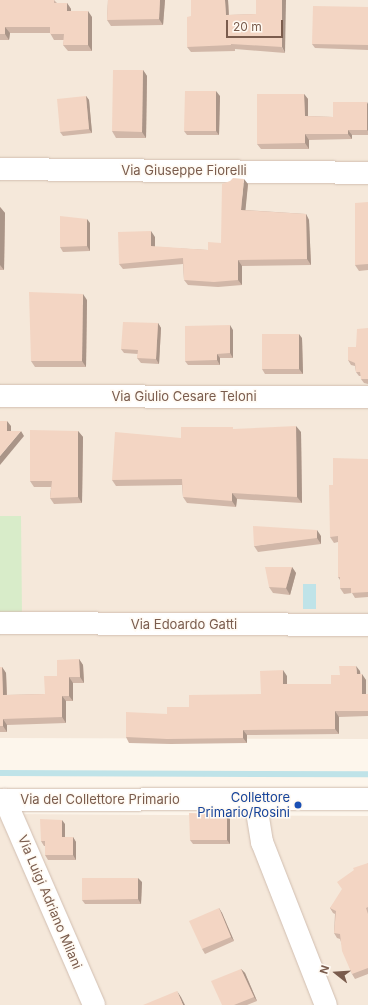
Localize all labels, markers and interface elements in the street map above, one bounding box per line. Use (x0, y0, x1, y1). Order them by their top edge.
scale bar (228, 12, 285, 38)
text: 20 m (233, 19, 262, 34)
street label: Via Giuseppe Fiorelli (121, 162, 247, 178)
street label: Via Giulio Cesare Teloni (111, 388, 257, 404)
street label: Via Edoardo Gatti (131, 616, 237, 632)
place label: Collettore Primario/Rosini (197, 790, 290, 821)
street label: Via del Collettore Primario (20, 791, 180, 807)
marker: Collettore Primario/Rosini (293, 800, 303, 810)
street label: Via Luigi Adriano Milani (15, 833, 85, 971)
north arrow (316, 953, 356, 993)
text: N (317, 963, 332, 976)

